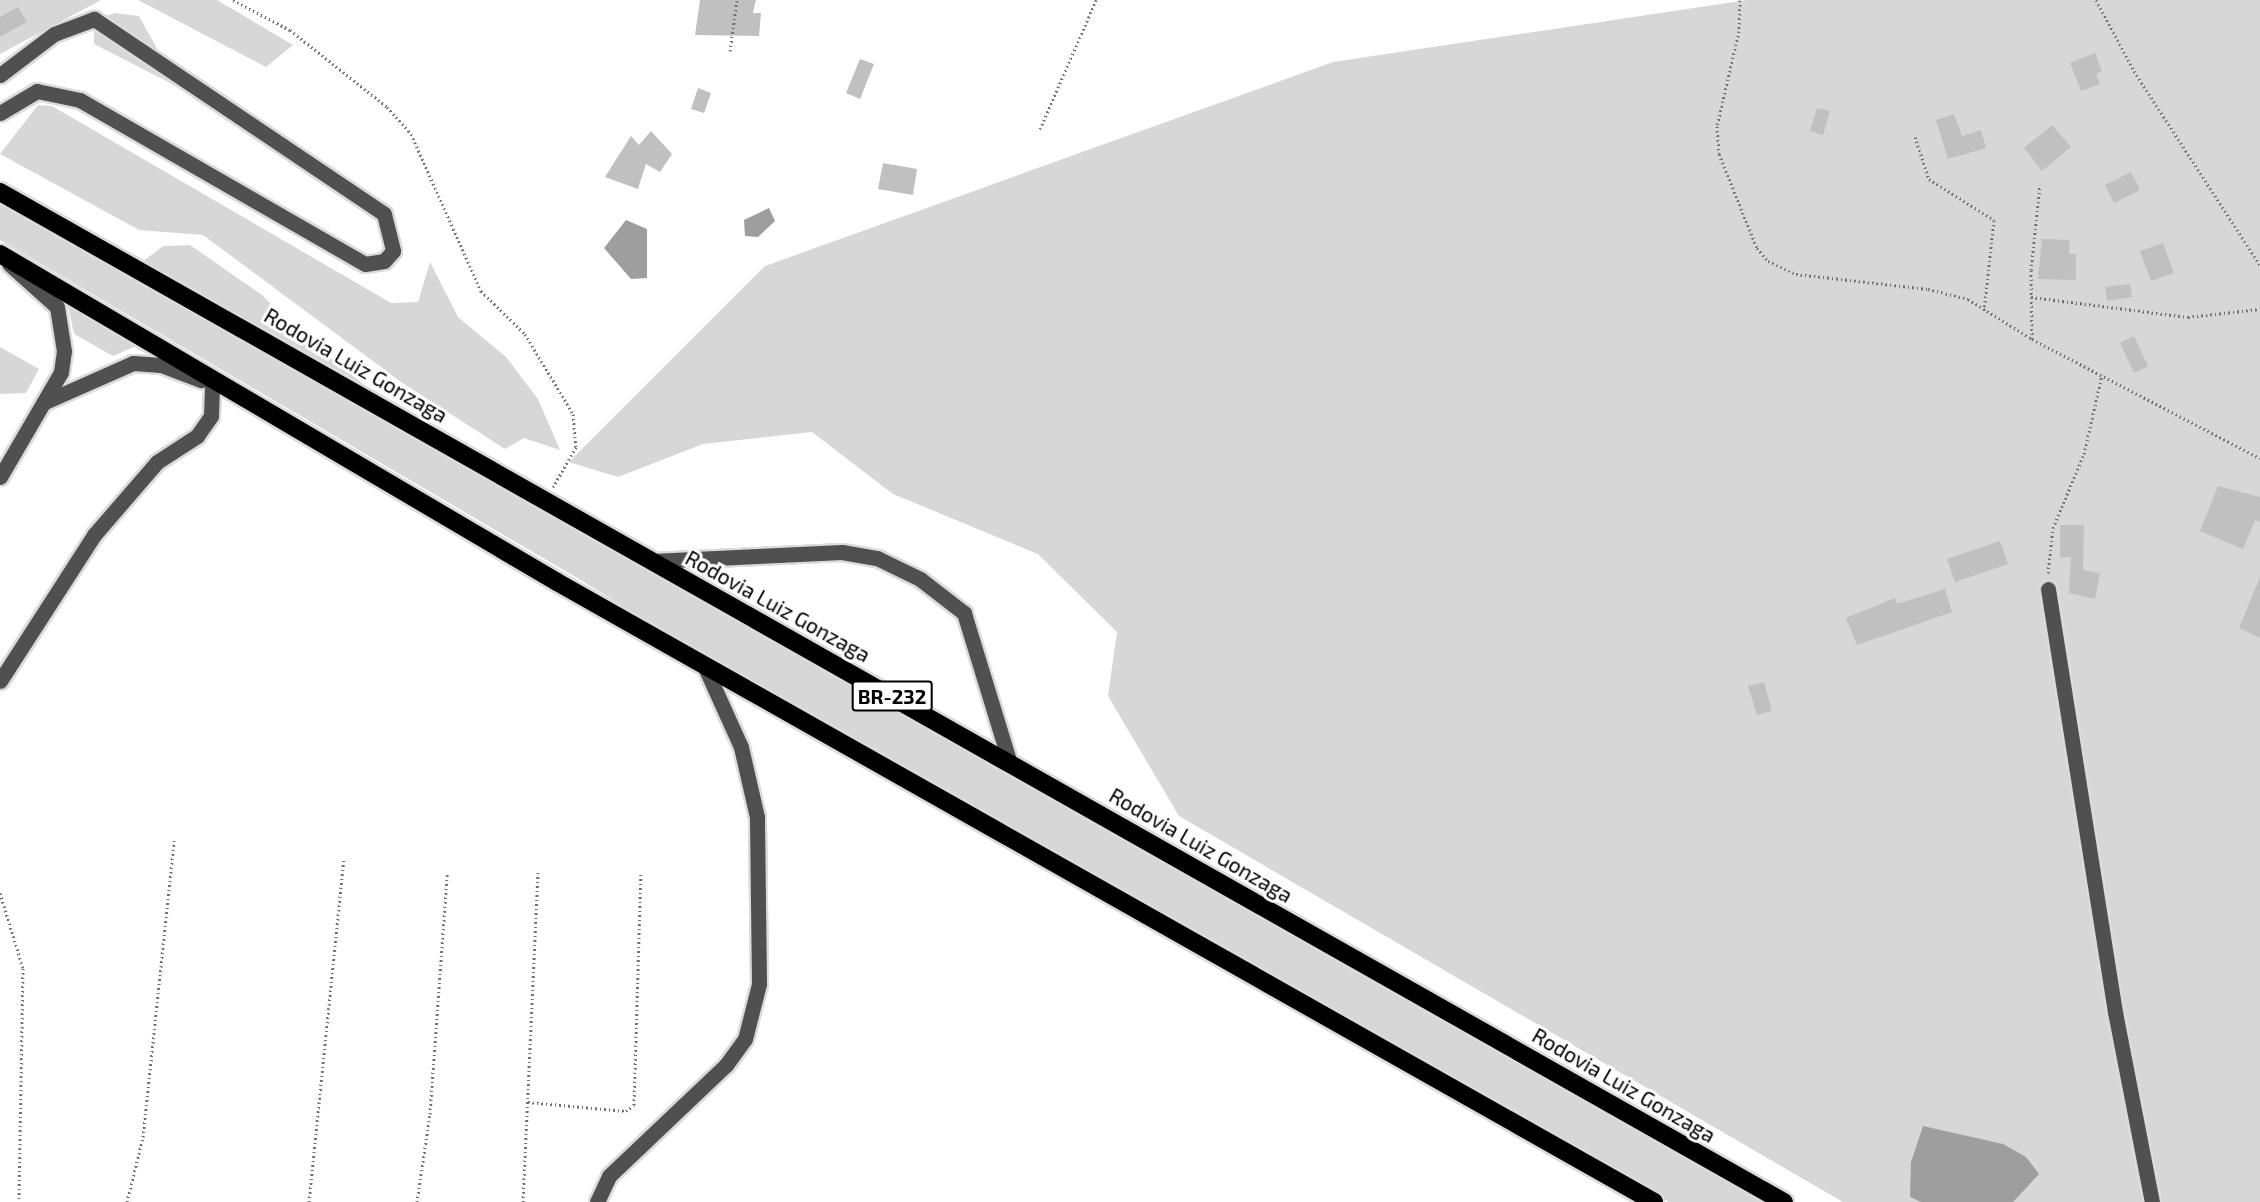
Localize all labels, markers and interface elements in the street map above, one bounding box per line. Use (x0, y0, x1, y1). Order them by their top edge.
street label: Rodovia Luiz Gonzaga (260, 302, 452, 428)
street label: Rodovia Luiz Gonzaga (681, 545, 875, 667)
road number: BR-232 (852, 679, 932, 713)
street label: Rodovia Luiz Gonzaga (1105, 782, 1297, 908)
street label: Rodovia Luiz Gonzaga (1528, 1022, 1720, 1148)

